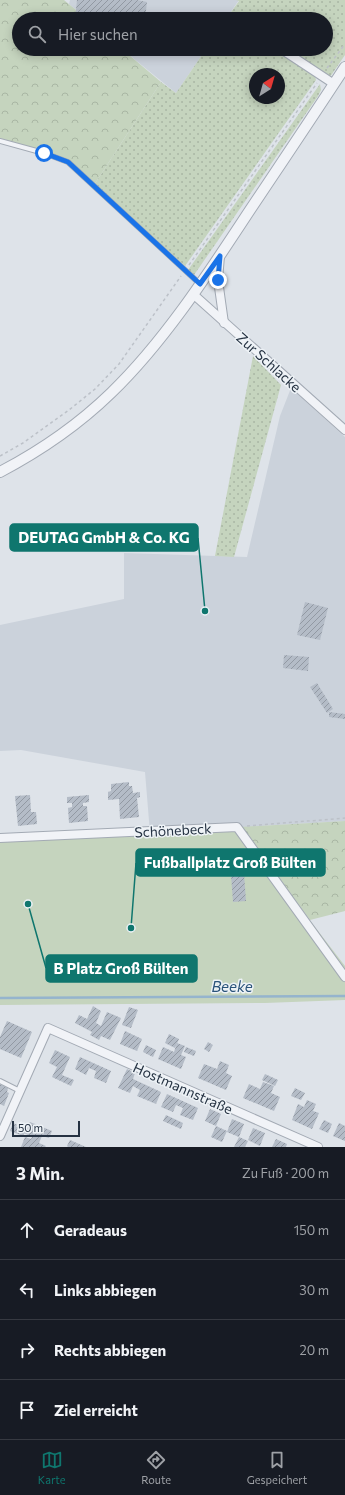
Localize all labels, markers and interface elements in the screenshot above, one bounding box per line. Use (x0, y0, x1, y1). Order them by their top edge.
search box (12, 12, 333, 56)
icon: search (26, 23, 48, 45)
text: Hier suchen (58, 25, 138, 43)
north arrow (249, 68, 285, 104)
route start (35, 144, 53, 162)
route end (209, 271, 227, 289)
street label: Zur Schlacke (233, 329, 305, 395)
callout: DEUTAG GmbH & Co. KG (10, 524, 198, 551)
text: DEUTAG GmbH & Co. KG (18, 528, 190, 546)
street label: Schönebeck (134, 819, 212, 841)
callout: Fußballplatz Groß Bülten (136, 849, 325, 876)
text: Fußballplatz Groß Bülten (144, 853, 316, 871)
callout: B Platz Groß Bülten (46, 955, 197, 982)
text: B Platz Groß Bülten (54, 959, 188, 977)
water label: Beeke (211, 977, 253, 995)
street label: Hostmannstraße (131, 1058, 235, 1118)
scale bar (12, 1119, 80, 1138)
text: 50 m (18, 1121, 43, 1134)
text: 3 Min. (16, 1163, 65, 1184)
text: Zu Fuß · 200 m (242, 1165, 329, 1181)
icon: ahead (16, 1219, 38, 1241)
text: Geradeaus (54, 1221, 127, 1239)
text: 150 m (294, 1222, 329, 1238)
icon: left (16, 1279, 38, 1301)
text: Links abbiegen (54, 1281, 156, 1299)
text: 30 m (299, 1282, 329, 1298)
icon: right (16, 1339, 38, 1361)
text: Rechts abbiegen (54, 1341, 166, 1359)
text: 20 m (300, 1342, 329, 1358)
icon: arrive (16, 1399, 38, 1421)
text: Ziel erreicht (54, 1401, 138, 1419)
tab: Karte (38, 1449, 66, 1486)
tab: Route (141, 1449, 171, 1486)
tab: Gespeichert (247, 1449, 307, 1486)

